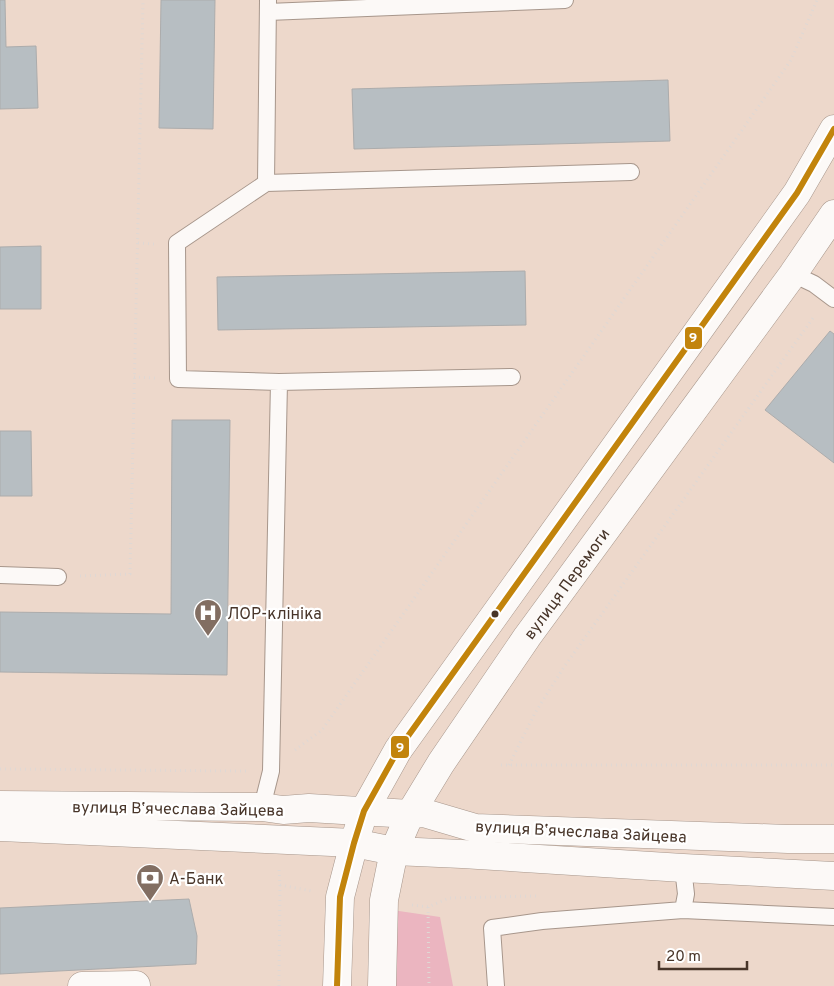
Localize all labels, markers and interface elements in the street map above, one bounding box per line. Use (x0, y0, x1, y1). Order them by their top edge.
line badge: 9 (684, 326, 703, 350)
text: 9 (689, 330, 697, 347)
street label: вулиця Перемоги (521, 525, 615, 644)
hospital icon: ЛОР-клініка (193, 598, 223, 637)
place label: ЛОР-клініка (227, 605, 322, 625)
unlabelled marker (490, 609, 500, 619)
line badge: 9 (390, 735, 410, 759)
text: 9 (396, 740, 404, 757)
street label: вулиця Вʼячеслава Зайцева (72, 798, 284, 822)
street label: вулиця Вʼячеслава Зайцева (475, 817, 687, 849)
bank icon: А-Банк (135, 863, 165, 902)
place label: А-Банк (169, 870, 224, 890)
scale bar (659, 938, 746, 970)
text: 20 m (666, 948, 701, 967)

